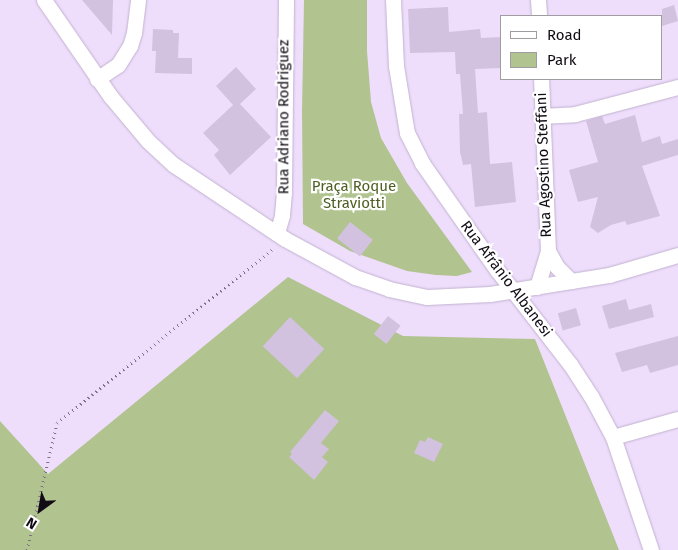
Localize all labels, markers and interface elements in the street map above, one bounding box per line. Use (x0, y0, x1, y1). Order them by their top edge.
legend (500, 15, 663, 80)
text: Road (547, 26, 582, 44)
street label: Rua Adriano Rodriguez (275, 40, 293, 194)
text: Park (547, 51, 577, 69)
street label: Rua Agostino Steffani (532, 92, 556, 238)
park label: Praça Roque Straviotti (312, 177, 396, 212)
street label: Rua Afrânio Albanesi (456, 217, 556, 341)
north arrow (15, 485, 65, 535)
text: N (23, 513, 40, 533)

